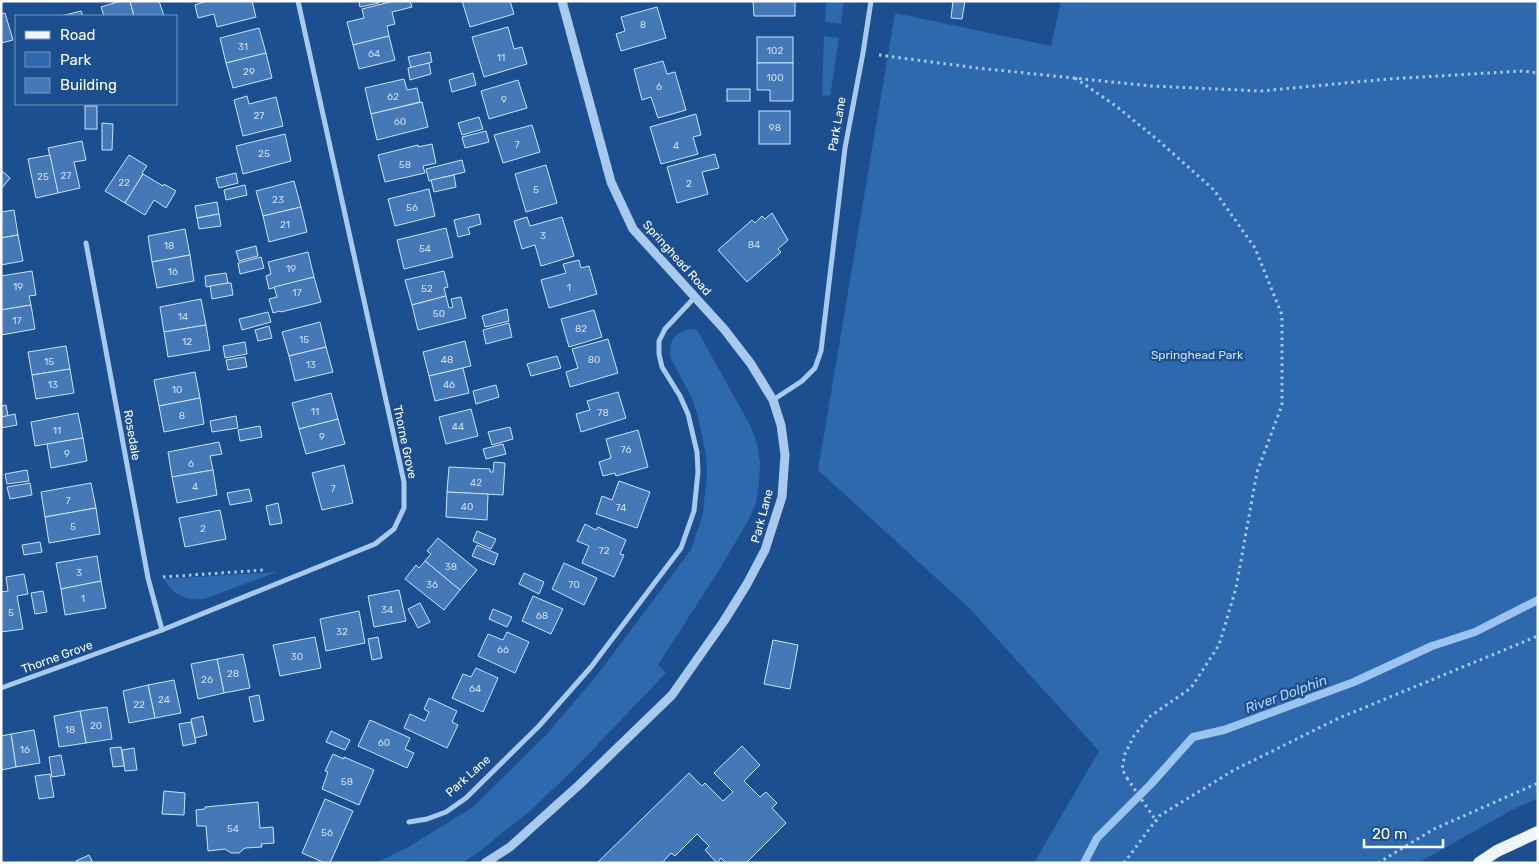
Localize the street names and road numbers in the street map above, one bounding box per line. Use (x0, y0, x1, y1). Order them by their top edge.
street label: Park Lane (825, 95, 849, 152)
street label: Springhead Road (640, 218, 714, 298)
street label: Thorne Grove (390, 404, 420, 480)
street label: Rosedale (121, 409, 143, 462)
street label: Park Lane (748, 487, 776, 544)
street label: Thorne Grove (19, 638, 95, 676)
street label: Park Lane (443, 752, 493, 800)

